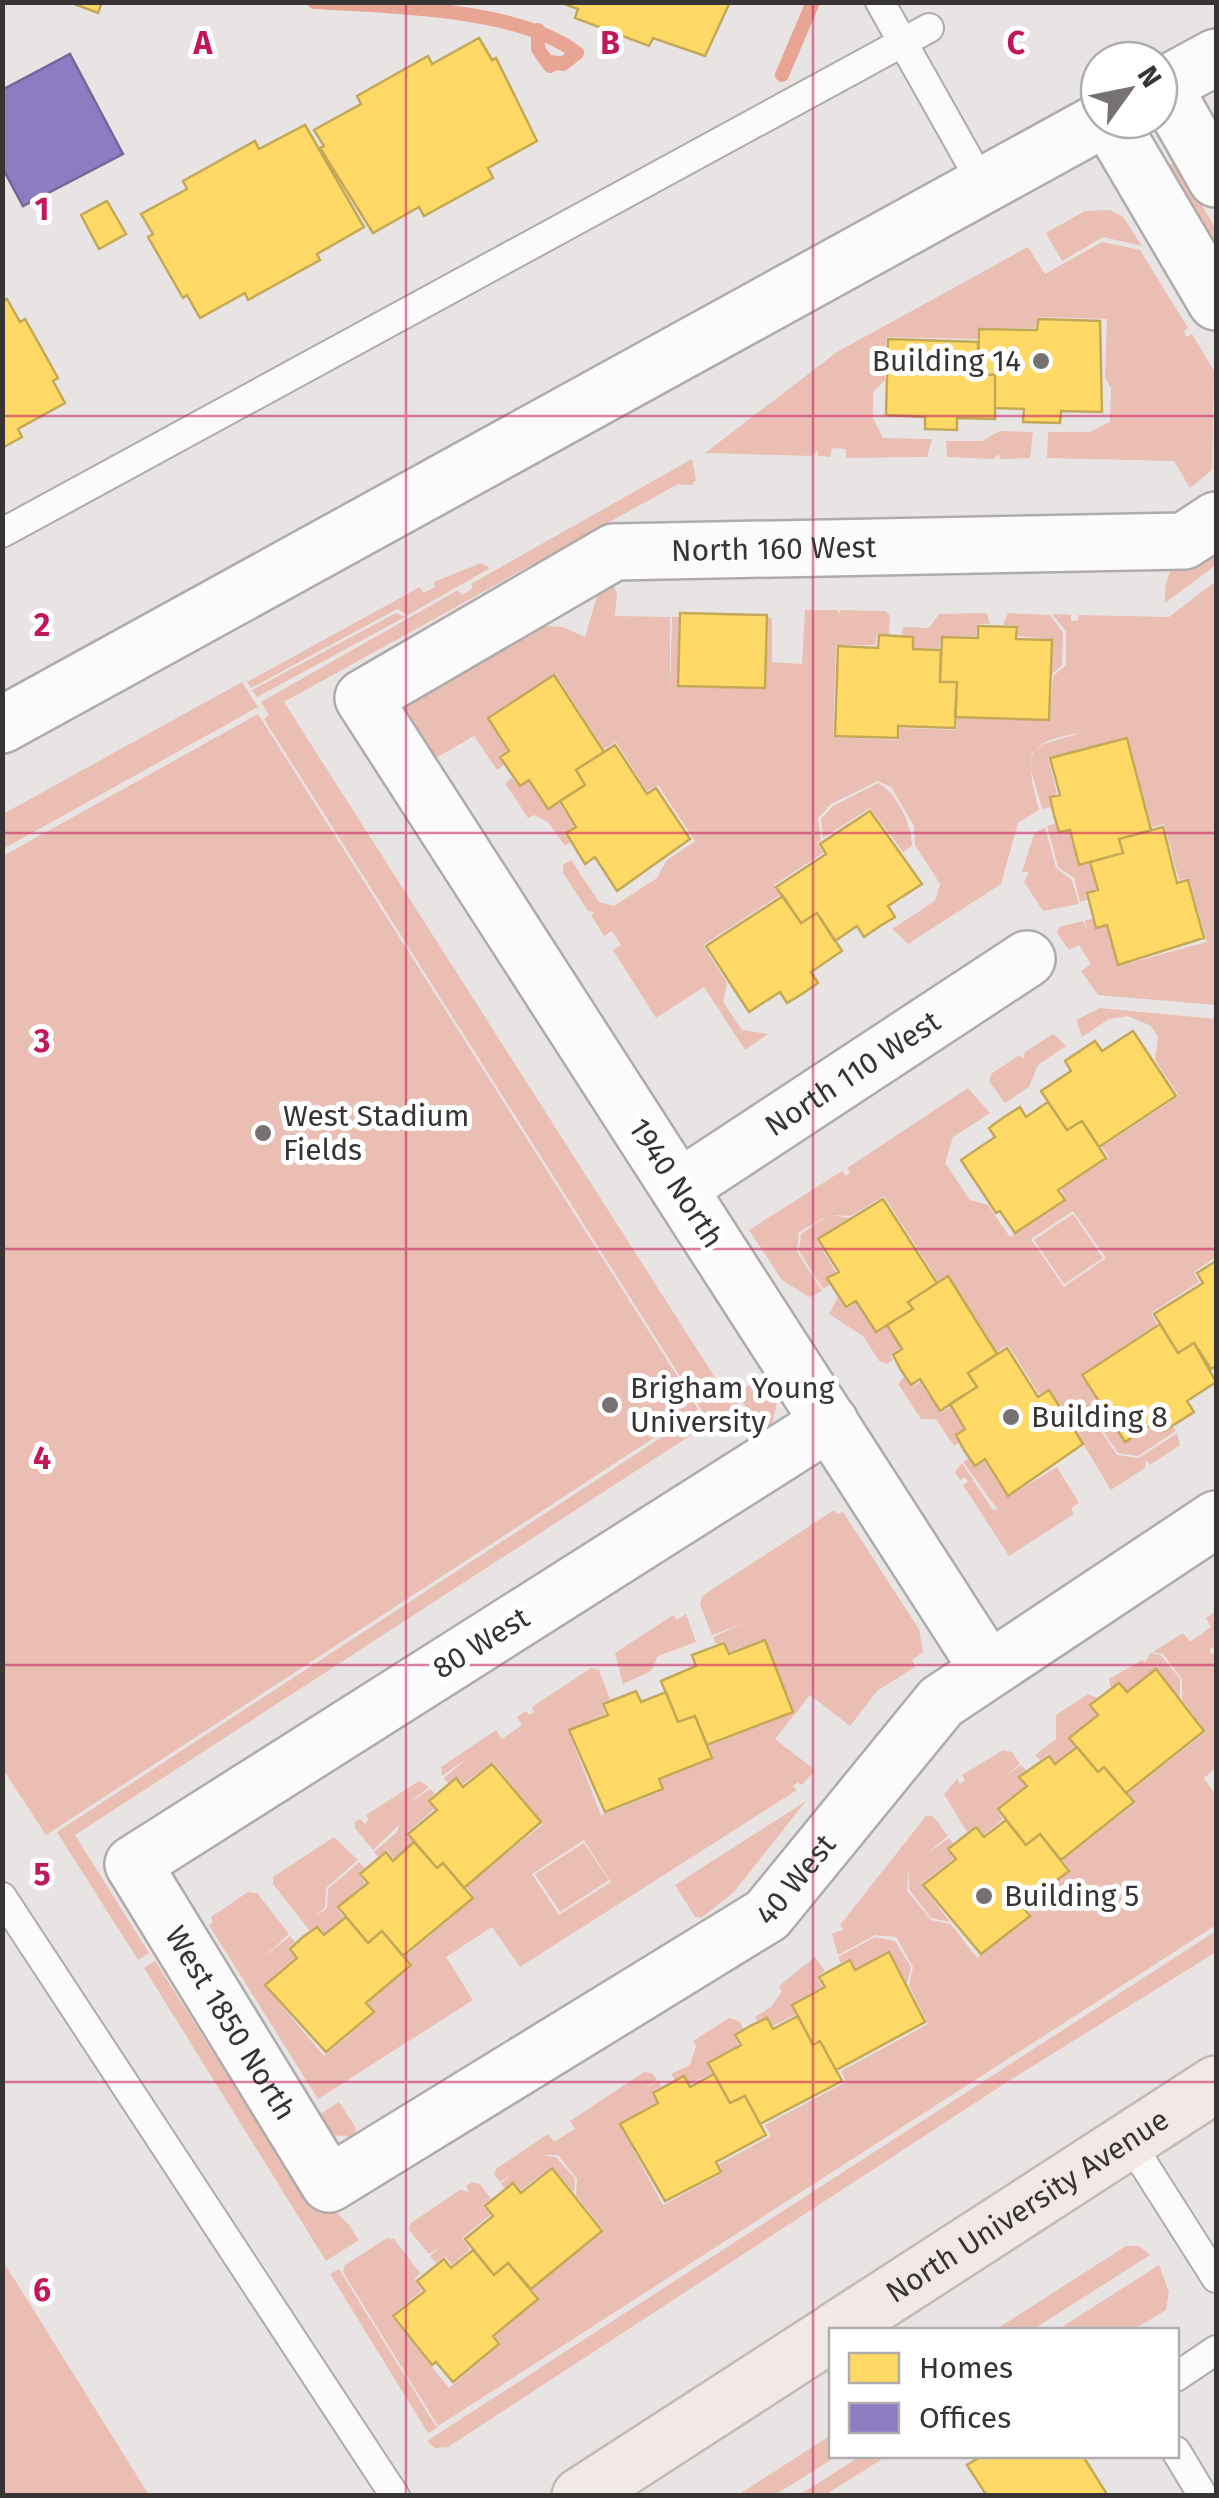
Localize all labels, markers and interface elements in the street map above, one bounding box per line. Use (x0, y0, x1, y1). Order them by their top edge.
text: A (193, 24, 214, 62)
text: B (600, 24, 620, 62)
text: C (1007, 24, 1026, 62)
north arrow (1079, 40, 1179, 140)
text: N (1131, 60, 1168, 93)
text: 1 (35, 190, 49, 228)
place label: Building 14 (872, 343, 1021, 379)
marker: Building 14 (1030, 350, 1052, 372)
street label: North 160 West (671, 529, 877, 569)
text: 2 (34, 606, 50, 644)
street label: North 110 West (758, 1003, 947, 1144)
text: 3 (33, 1022, 50, 1060)
place label: West Stadium Fields (283, 1098, 469, 1168)
street label: 1940 North (621, 1112, 731, 1254)
marker: West Stadium Fields (252, 1122, 274, 1144)
place label: Brigham Young University (630, 1370, 835, 1440)
marker: Brigham Young University (599, 1394, 621, 1416)
place label: Building 8 (1031, 1399, 1168, 1435)
marker: Building 8 (1000, 1406, 1022, 1428)
text: 4 (33, 1439, 51, 1477)
street label: 80 West (426, 1599, 536, 1687)
street label: 40 West (748, 1827, 843, 1932)
text: 5 (33, 1855, 51, 1893)
place label: Building 5 (1004, 1878, 1139, 1914)
marker: Building 5 (973, 1885, 995, 1907)
street label: West 1850 North (157, 1920, 304, 2127)
street label: North University Avenue (879, 2101, 1176, 2311)
text: 6 (33, 2271, 51, 2309)
legend (829, 2328, 1179, 2458)
text: Homes (919, 2350, 1013, 2386)
text: Offices (919, 2400, 1011, 2436)

